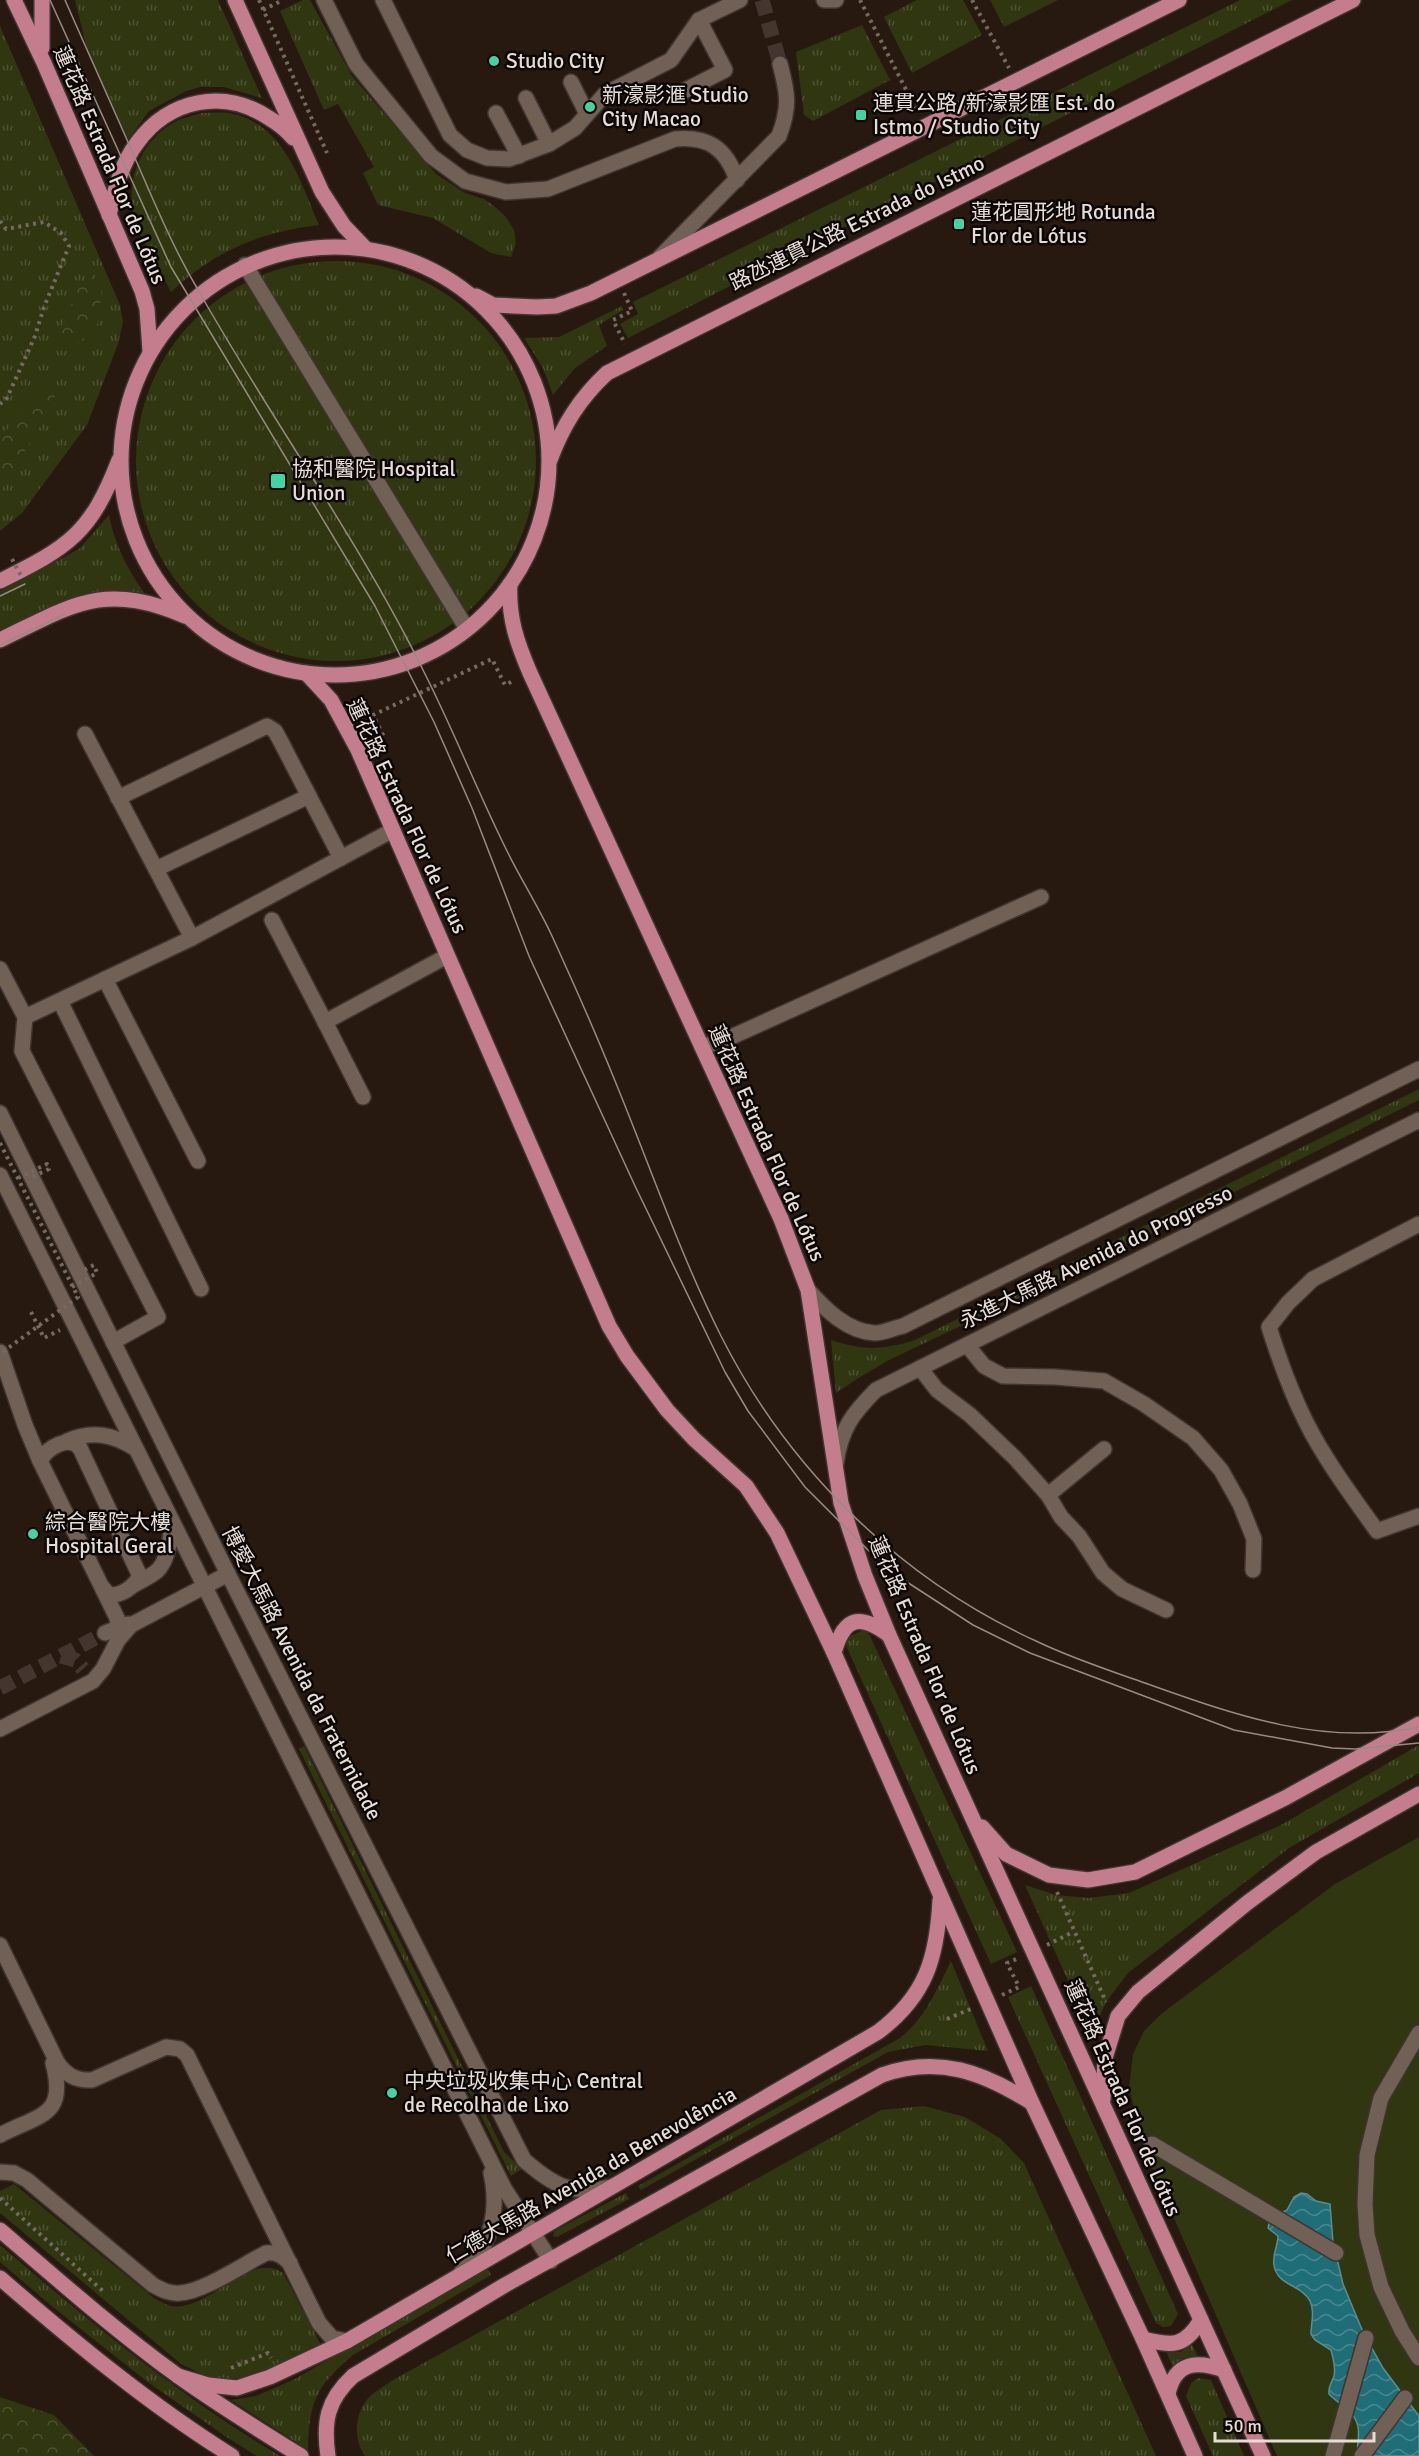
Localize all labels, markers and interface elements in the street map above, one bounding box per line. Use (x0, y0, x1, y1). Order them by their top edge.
street label: 蓮花路 Estrada Flor de Lótus (48, 42, 172, 288)
place label: Studio City (506, 48, 604, 74)
marker: Studio City (487, 54, 501, 68)
place label: 新濠影滙 Studio City Macao (602, 82, 749, 132)
place label: 連貫公路/新濠影匯 Est. do Istmo / Studio City (873, 90, 1115, 140)
marker: 新濠影滙 Studio City Macao (583, 100, 597, 114)
marker: 連貫公路/新濠影匯 Est. do Istmo / Studio City (854, 108, 868, 122)
street label: 路氹連貫公路 Estrada do Istmo (725, 150, 989, 296)
place label: 蓮花圓形地 Rotunda Flor de Lótus (971, 199, 1156, 249)
marker: 蓮花圓形地 Rotunda Flor de Lótus (952, 217, 966, 231)
place label: 協和醫院 Hospital Union (292, 456, 456, 506)
marker: 協和醫院 Hospital Union (269, 472, 287, 490)
street label: 蓮花路 Estrada Flor de Lótus (341, 694, 473, 938)
street label: 蓮花路 Estrada Flor de Lótus (703, 1021, 831, 1265)
street label: 永進大馬路 Avenida do Progresso (955, 1180, 1237, 1334)
place label: 綜合醫院大樓 Hospital Geral (45, 1509, 173, 1559)
street label: 博愛大馬路 Avenida da Fraternidade (216, 1522, 388, 1824)
marker: 綜合醫院大樓 Hospital Geral (26, 1527, 40, 1541)
street label: 蓮花路 Estrada Flor de Lótus (863, 1532, 987, 1778)
street label: 蓮花路 Estrada Flor de Lótus (1059, 1976, 1187, 2220)
place label: 中央垃圾收集中心 Central de Recolha de Lixo (404, 2068, 643, 2118)
street label: 仁德大馬路 Avenida da Benevolência (441, 2081, 741, 2269)
marker: 中央垃圾收集中心 Central de Recolha de Lixo (385, 2086, 399, 2100)
scale bar (1215, 2405, 1374, 2443)
text: 50 m (1224, 2415, 1262, 2437)

